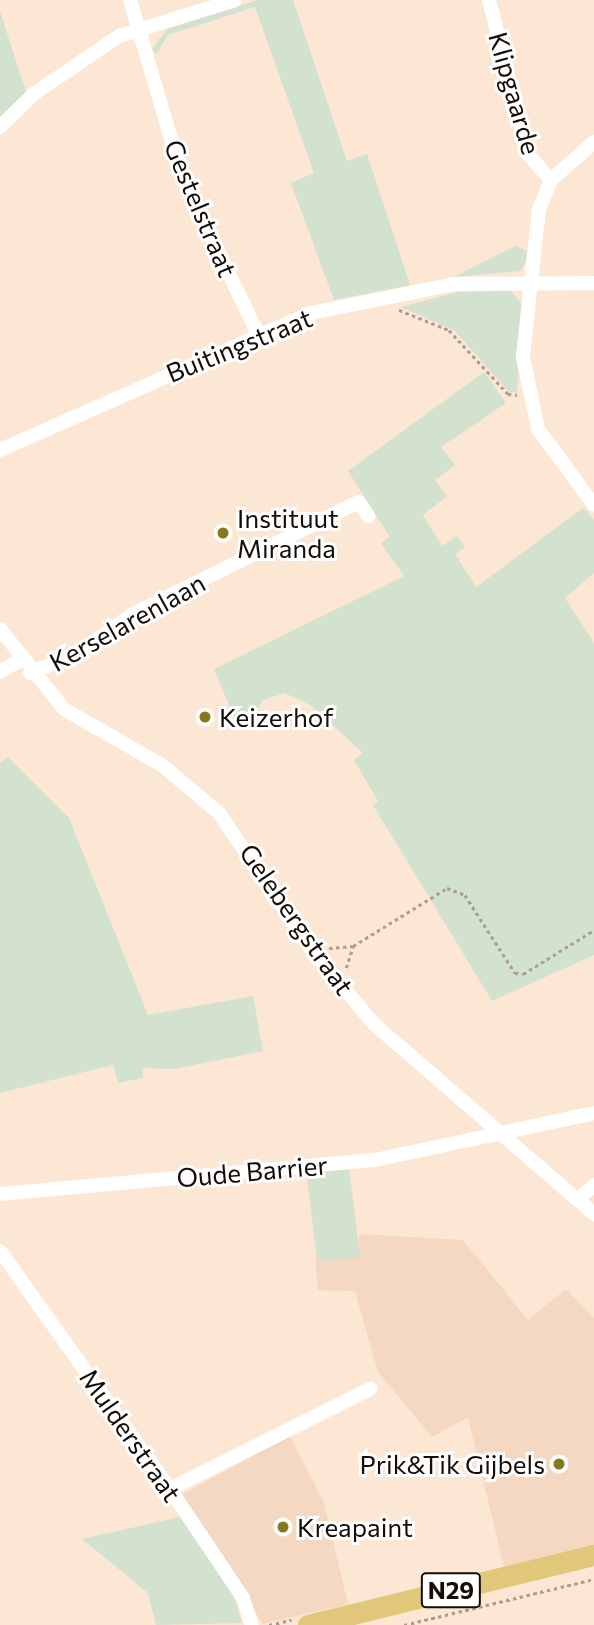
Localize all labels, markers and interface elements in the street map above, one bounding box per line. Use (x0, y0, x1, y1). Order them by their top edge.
street label: Klipgaarde (483, 28, 547, 158)
street label: Gestelstraat (158, 135, 244, 281)
street label: Buitingstraat (161, 302, 317, 388)
place label: Instituut Miranda (237, 502, 339, 564)
marker: Instituut Miranda (215, 525, 231, 541)
street label: Kerselarenlaan (44, 566, 210, 678)
place label: Keizerhof (219, 701, 333, 733)
marker: Keizerhof (197, 709, 213, 725)
street label: Gelebergstraat (233, 838, 361, 1000)
street label: Oude Barrier (175, 1149, 329, 1193)
street label: Mulderstraat (74, 1363, 188, 1507)
place label: Prik&Tik Gijbels (359, 1448, 545, 1480)
marker: Prik&Tik Gijbels (551, 1456, 567, 1472)
place label: Kreapaint (297, 1511, 413, 1543)
marker: Kreapaint (275, 1519, 291, 1535)
road number: N29 (420, 1570, 482, 1610)

